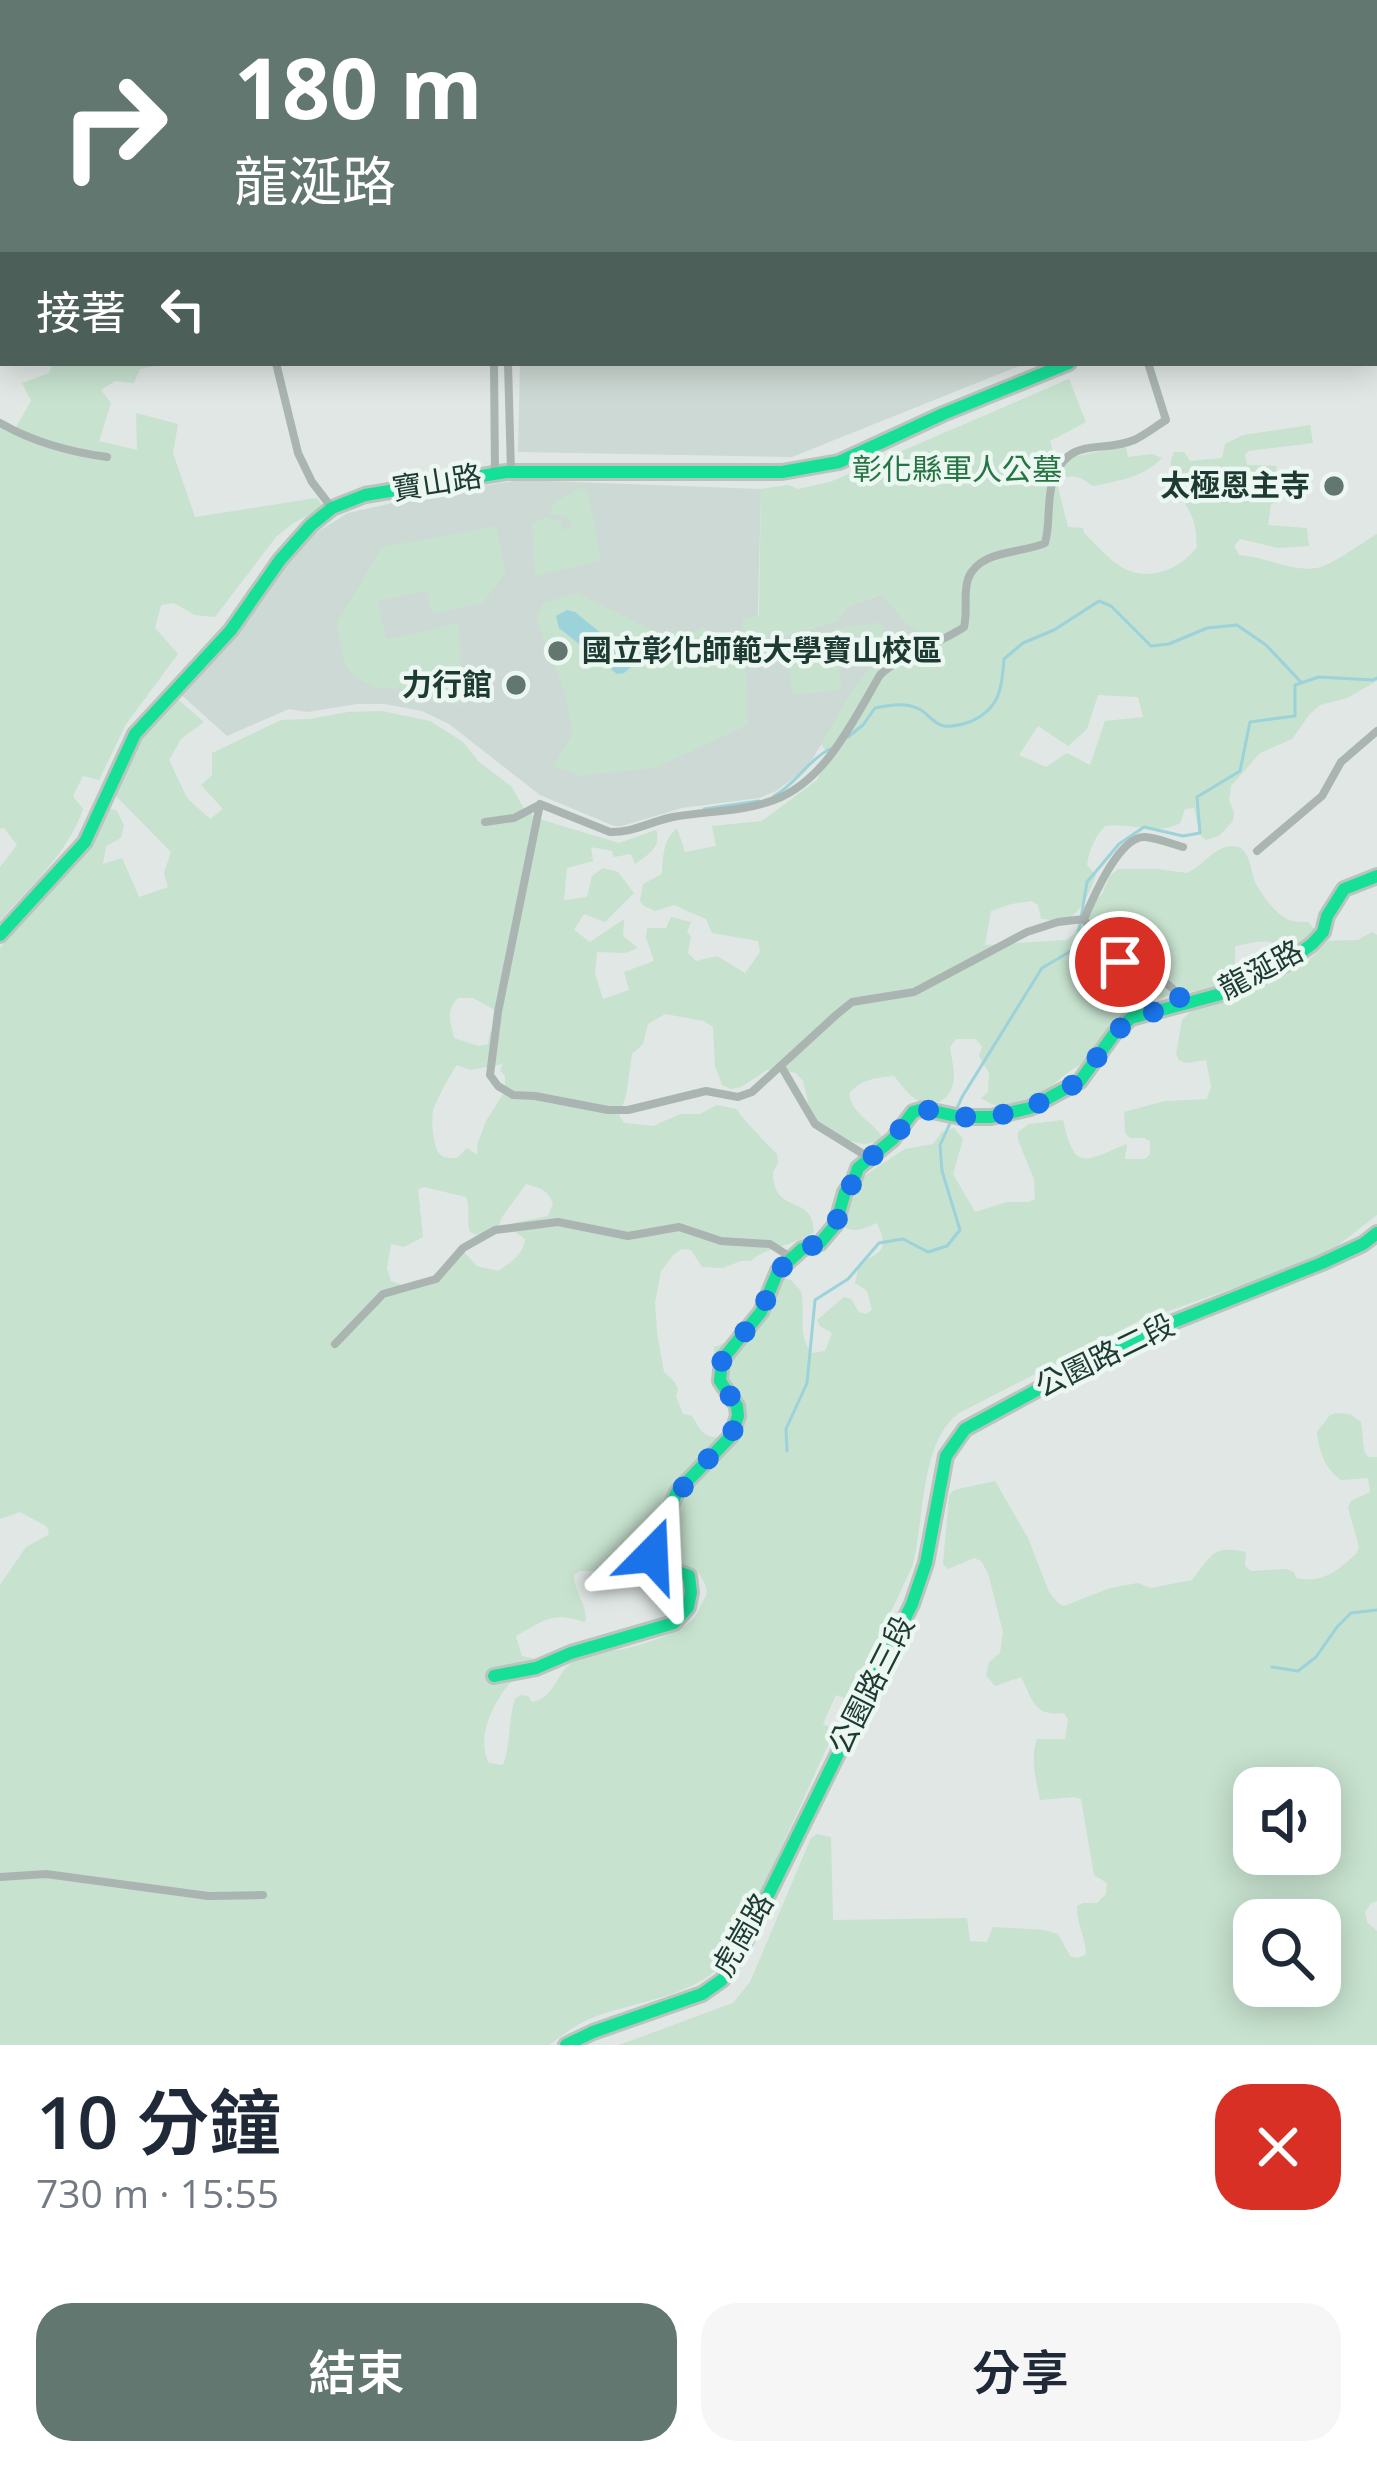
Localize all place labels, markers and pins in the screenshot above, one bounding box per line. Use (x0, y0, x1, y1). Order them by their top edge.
place label: 太極恩主寺 (1160, 464, 1310, 505)
marker: 太極恩主寺 (1321, 473, 1347, 499)
place label: 國立彰化師範大學寶山校區 (582, 629, 942, 670)
marker: 國立彰化師範大學寶山校區 (545, 638, 571, 664)
place label: 力行館 (402, 663, 492, 704)
marker: 力行館 (503, 672, 529, 698)
pin (1069, 911, 1171, 1013)

